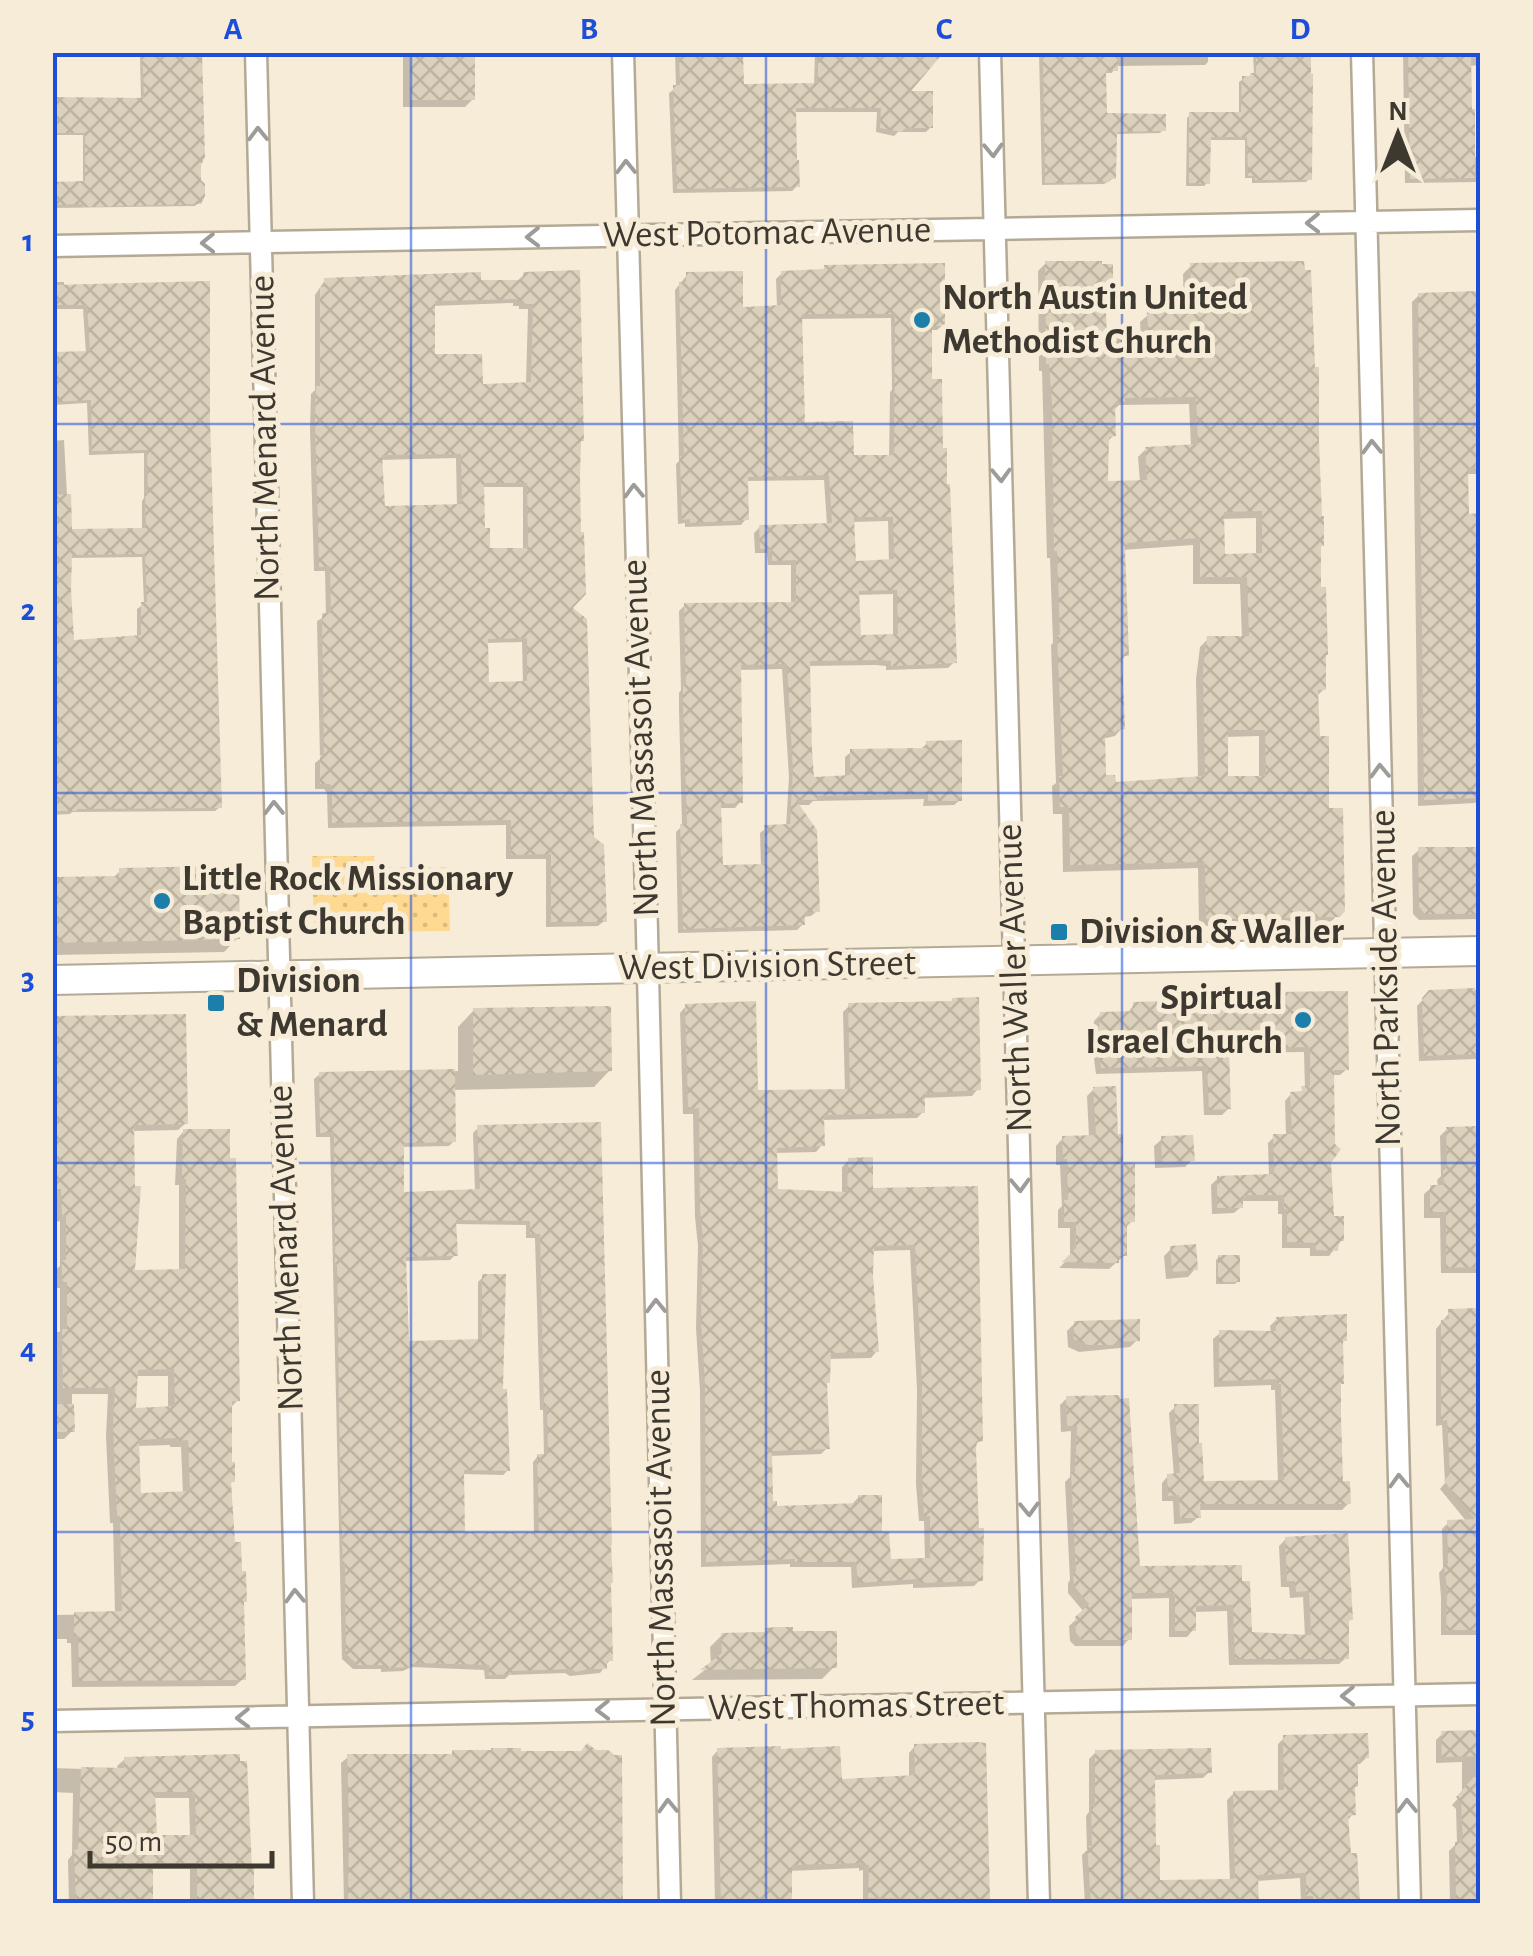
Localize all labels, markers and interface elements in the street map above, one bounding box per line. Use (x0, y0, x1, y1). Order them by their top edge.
text: A (223, 13, 243, 45)
text: B (580, 13, 598, 45)
text: C (936, 13, 953, 45)
text: D (1290, 13, 1311, 45)
north arrow (1348, 85, 1448, 185)
text: N (1388, 98, 1408, 126)
one-way arrow (247, 125, 268, 141)
one-way arrow (983, 142, 1004, 158)
one-way arrow (615, 158, 636, 174)
street label: West Potomac Avenue (602, 211, 932, 255)
one-way arrow (1305, 212, 1321, 233)
text: 1 (22, 225, 34, 257)
one-way arrow (525, 226, 540, 248)
one-way arrow (200, 232, 216, 253)
street label: North Menard Avenue (243, 274, 287, 602)
place label: North Austin United Methodist Church (942, 279, 1248, 361)
marker: North Austin United Methodist Church (911, 309, 933, 331)
one-way arrow (1361, 438, 1382, 454)
one-way arrow (991, 467, 1012, 483)
one-way arrow (624, 483, 645, 499)
street label: North Massasoit Avenue (616, 559, 666, 917)
text: 2 (20, 594, 36, 626)
one-way arrow (1370, 763, 1391, 779)
one-way arrow (264, 800, 285, 816)
street label: North Parkside Avenue (1364, 809, 1408, 1147)
street label: North Waller Avenue (991, 823, 1039, 1133)
place label: Little Rock Missionary Baptist Church (182, 860, 513, 942)
marker: Little Rock Missionary Baptist Church (151, 890, 173, 912)
place label: Division & Waller (1079, 913, 1345, 951)
marker: Division & Waller (1048, 921, 1070, 943)
street label: West Division Street (618, 944, 916, 988)
place label: Division & Menard (236, 962, 388, 1044)
text: 3 (21, 963, 35, 995)
place label: Spirtual Israel Church (1085, 979, 1283, 1061)
marker: Division & Menard (205, 992, 227, 1014)
marker: Spirtual Israel Church (1292, 1009, 1314, 1031)
street label: North Menard Avenue (261, 1084, 311, 1412)
one-way arrow (1010, 1177, 1031, 1193)
one-way arrow (645, 1298, 666, 1314)
text: 4 (20, 1333, 36, 1365)
street label: North Massasoit Avenue (639, 1369, 683, 1727)
one-way arrow (1388, 1473, 1409, 1489)
one-way arrow (1019, 1502, 1040, 1518)
one-way arrow (285, 1588, 306, 1604)
street label: West Thomas Street (708, 1684, 1004, 1728)
one-way arrow (1340, 1685, 1356, 1707)
one-way arrow (595, 1700, 611, 1721)
text: 5 (21, 1702, 35, 1734)
one-way arrow (235, 1707, 251, 1728)
one-way arrow (657, 1798, 678, 1814)
one-way arrow (1397, 1798, 1418, 1814)
scale bar (90, 1806, 272, 1868)
text: 50 m (105, 1827, 162, 1857)

